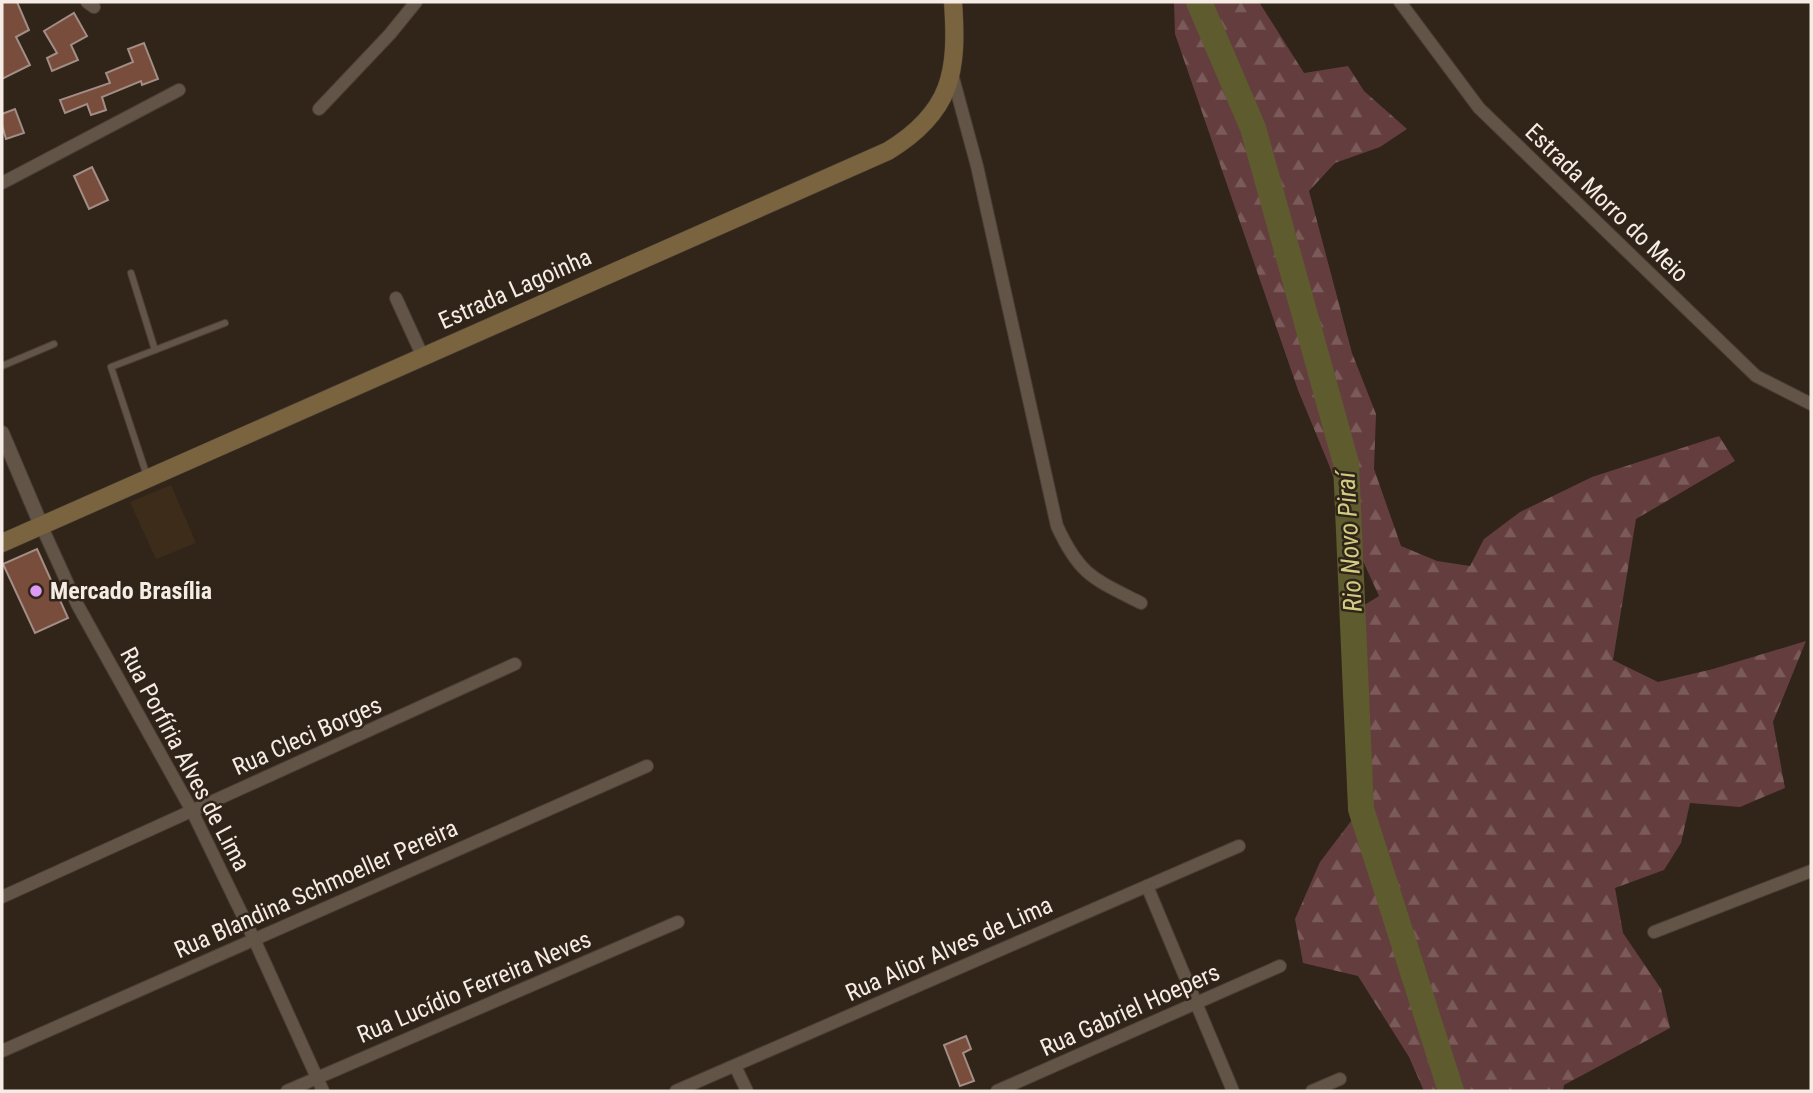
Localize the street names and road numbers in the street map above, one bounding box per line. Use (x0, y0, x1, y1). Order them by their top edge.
street label: Estrada Morro do Meio (1520, 118, 1694, 288)
street label: Estrada Lagoinha (434, 243, 596, 335)
street label: Rua Porfíria Alves de Lima (114, 642, 256, 876)
street label: Rua Cleci Borges (228, 691, 386, 781)
street label: Rua Blandina Schmoeller Pereira (170, 814, 462, 964)
street label: Rua Alior Alves de Lima (841, 891, 1057, 1007)
street label: Rua Lucídio Ferreira Neves (353, 925, 595, 1049)
street label: Rua Gabriel Hoepers (1036, 958, 1224, 1062)

